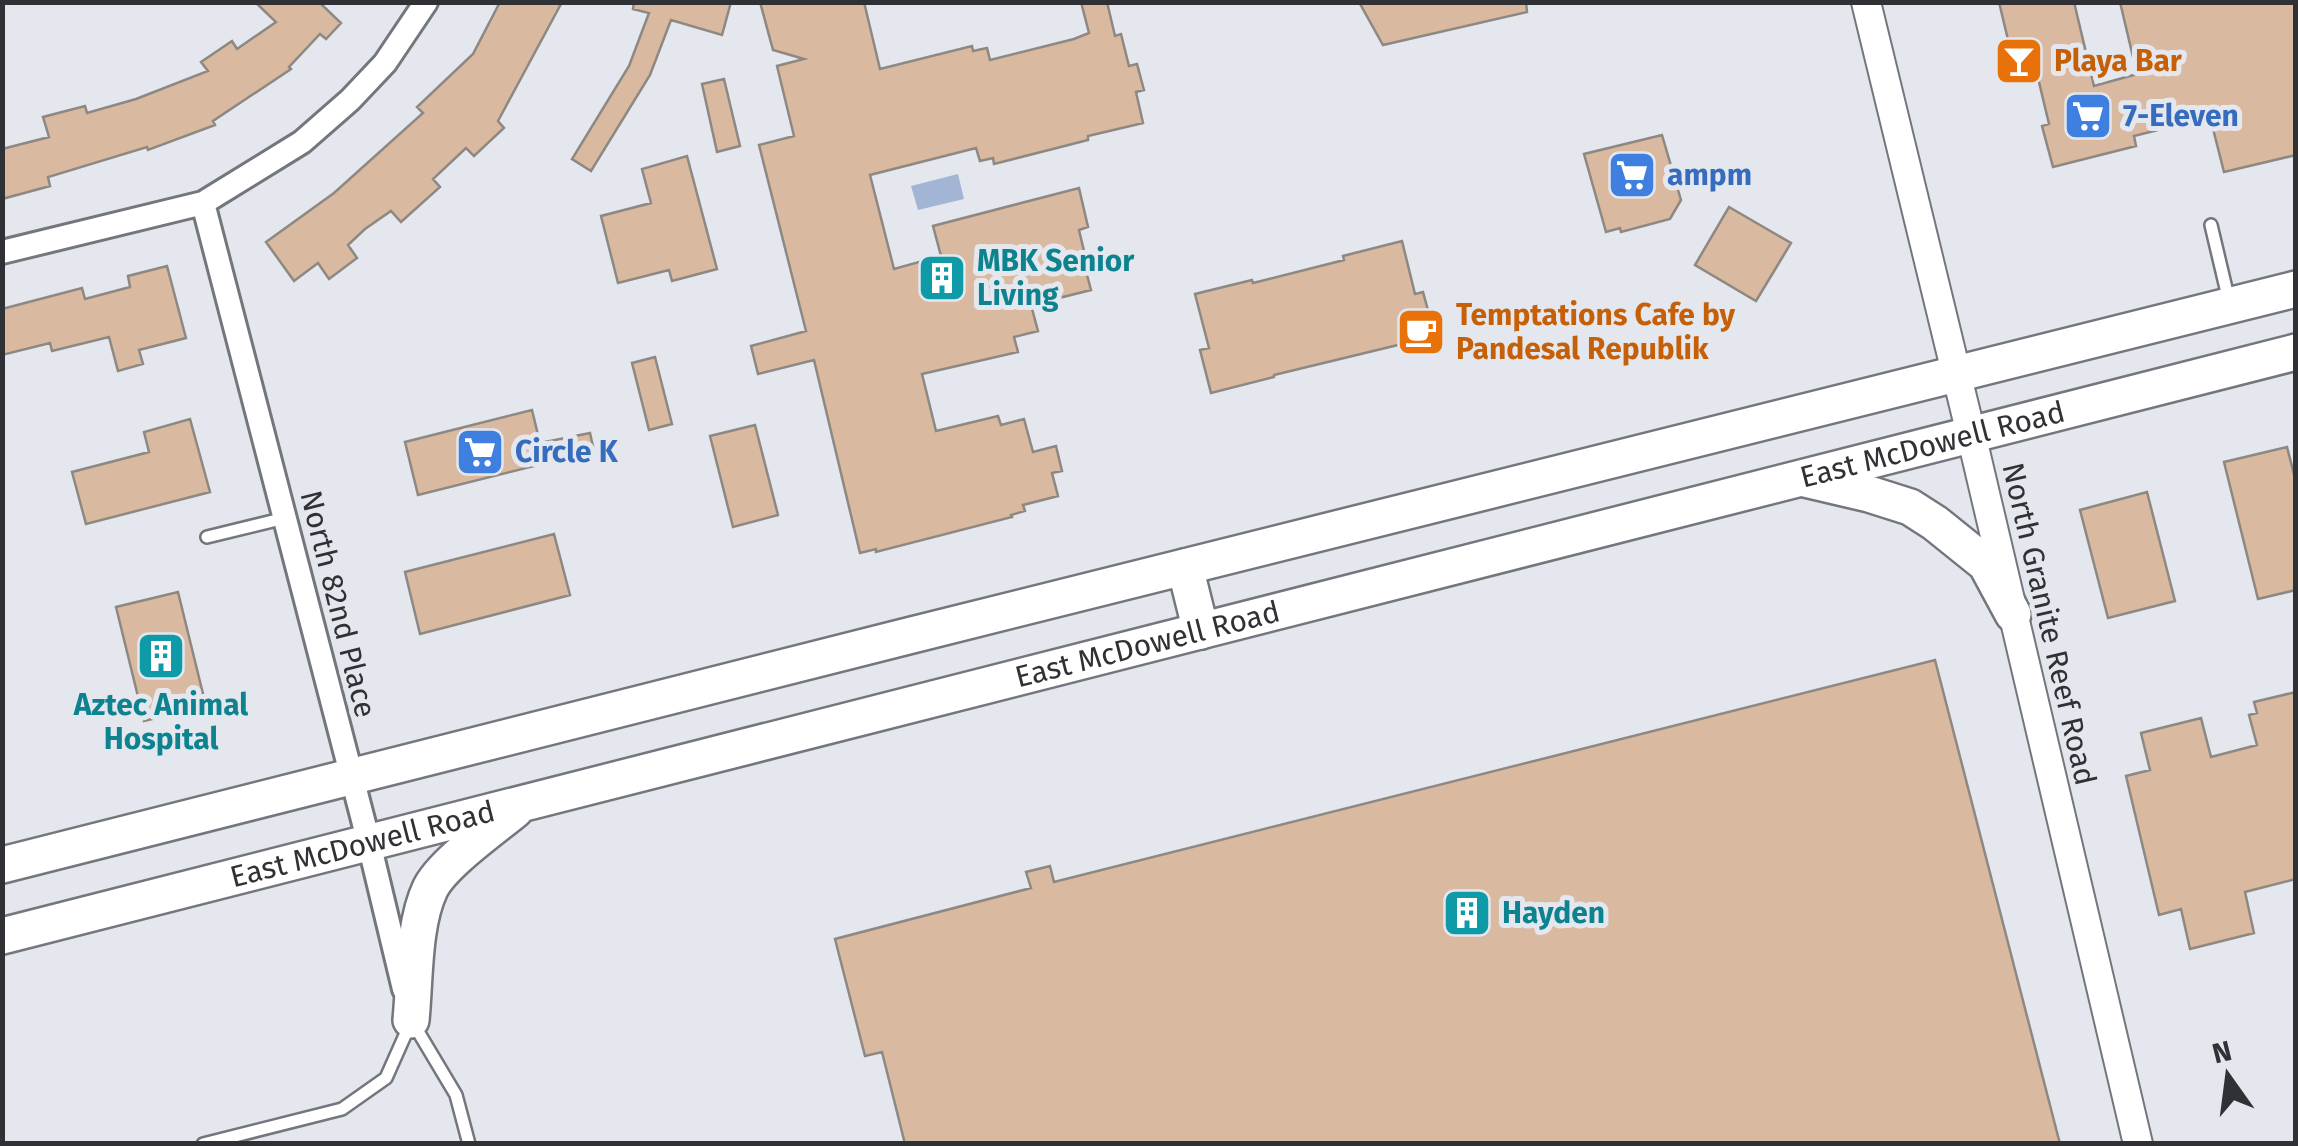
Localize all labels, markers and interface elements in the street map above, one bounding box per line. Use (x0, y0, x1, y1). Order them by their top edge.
bar icon: Playa Bar (1993, 35, 2045, 87)
place label: Playa Bar (2054, 43, 2183, 79)
supermarket icon: 7-Eleven (2062, 90, 2114, 142)
place label: 7-Eleven (2123, 98, 2239, 134)
supermarket icon: ampm (1606, 149, 1658, 201)
place label: ampm (1667, 157, 1752, 193)
place label: MBK Senior Living (977, 243, 1135, 313)
building icon: MBK Senior Living (916, 252, 968, 304)
place label: Temptations Cafe by Pandesal Republik (1456, 297, 1736, 367)
cafe icon: Temptations Cafe by Pandesal Republik (1395, 306, 1447, 358)
street label: East McDowell Road (1796, 394, 2069, 496)
supermarket icon: Circle K (454, 426, 506, 478)
place label: Circle K (515, 434, 619, 470)
street label: North Granite Reef Road (1994, 459, 2104, 789)
street label: North 82nd Place (292, 487, 384, 721)
street label: East McDowell Road (1011, 593, 1284, 695)
building icon: Aztec Animal Hospital (135, 630, 187, 682)
place label: Aztec Animal Hospital (73, 687, 248, 757)
street label: East McDowell Road (226, 793, 499, 895)
building icon: Hayden (1441, 887, 1493, 939)
place label: Hayden (1502, 895, 1605, 931)
north arrow (2178, 1026, 2278, 1126)
text: N (2209, 1034, 2235, 1070)

